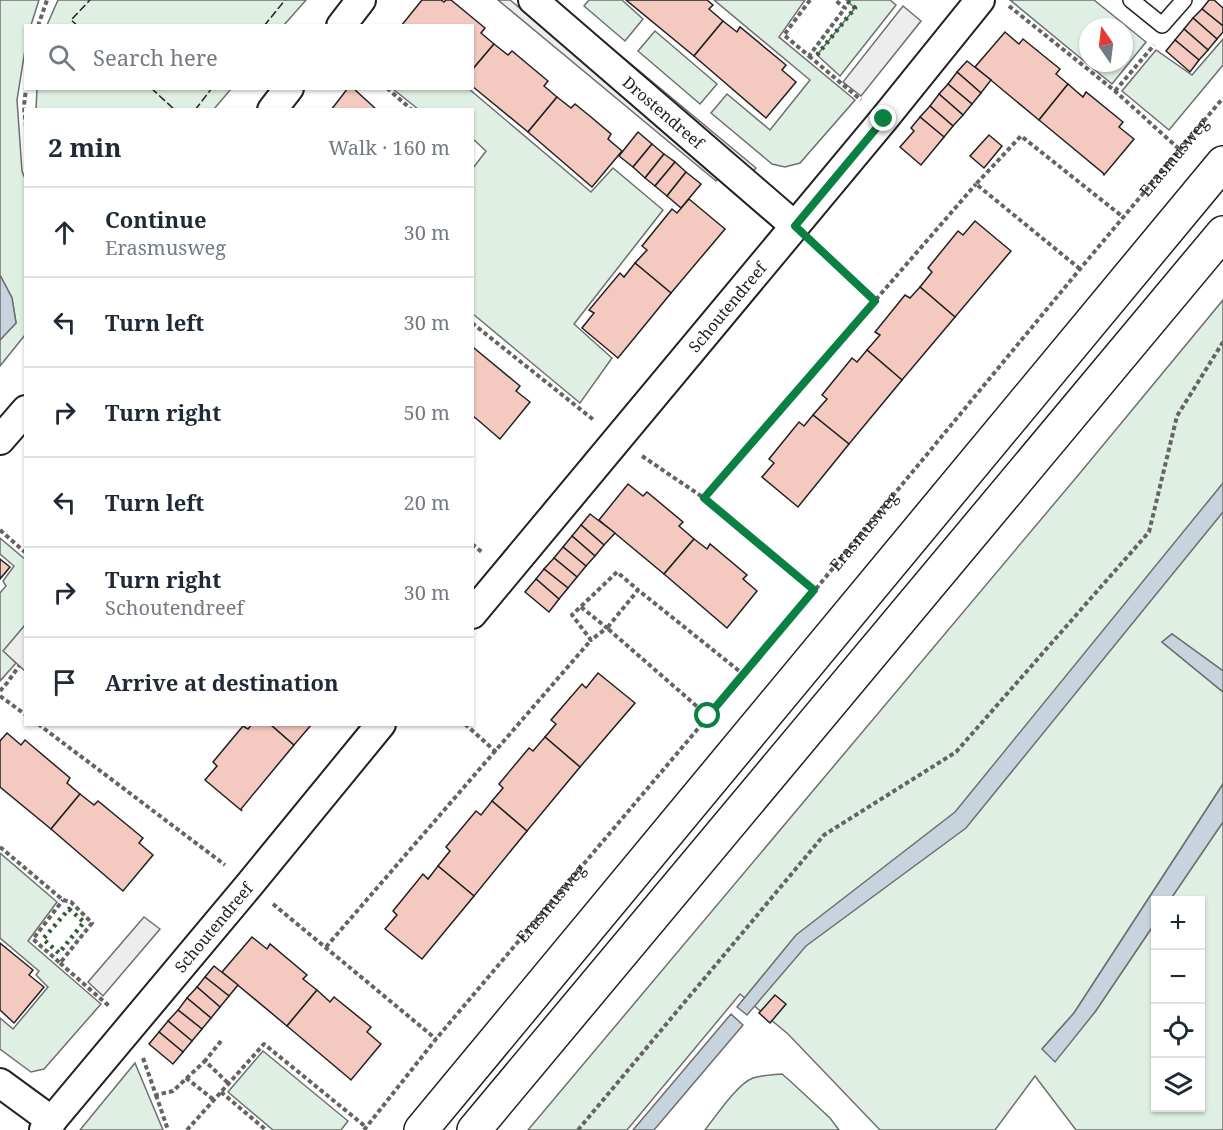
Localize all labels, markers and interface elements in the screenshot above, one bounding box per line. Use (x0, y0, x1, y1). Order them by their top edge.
north arrow (1079, 18, 1133, 72)
search box (24, 24, 474, 90)
icon: search (45, 41, 78, 74)
text: Search here (93, 42, 218, 72)
street label: Drostendreef (618, 71, 710, 155)
route end (870, 105, 896, 131)
street label: Erasmusweg (1134, 112, 1214, 201)
text: 2 min (48, 129, 122, 165)
text: Walk · 160 m (328, 134, 450, 161)
text: Continue (105, 204, 207, 234)
icon: ahead (48, 216, 81, 249)
text: 30 m (404, 219, 450, 246)
text: Erasmusweg (105, 234, 226, 261)
street label: Schoutendreef (683, 256, 773, 357)
icon: left (48, 306, 81, 339)
text: Turn left (105, 307, 204, 337)
text: 30 m (404, 309, 450, 336)
icon: right (48, 396, 81, 429)
text: Turn right (105, 397, 221, 427)
text: 50 m (404, 399, 450, 426)
icon: left (48, 486, 81, 519)
street label: Erasmusweg (824, 486, 903, 575)
text: Turn left (105, 487, 204, 517)
text: 20 m (404, 489, 450, 516)
text: Turn right (105, 564, 221, 594)
icon: right (48, 576, 81, 609)
text: 30 m (404, 579, 450, 606)
text: Schoutendreef (105, 594, 244, 621)
icon: arrive (48, 666, 81, 699)
text: Arrive at destination (105, 667, 339, 697)
route start (694, 702, 720, 728)
street label: Erasmusweg (511, 859, 591, 947)
street label: Schoutendreef (169, 876, 259, 977)
map controls (1151, 896, 1205, 1112)
button: + (1151, 896, 1205, 950)
button: − (1151, 950, 1205, 1004)
button: locate (1151, 1004, 1205, 1058)
button: layers (1151, 1058, 1205, 1112)

